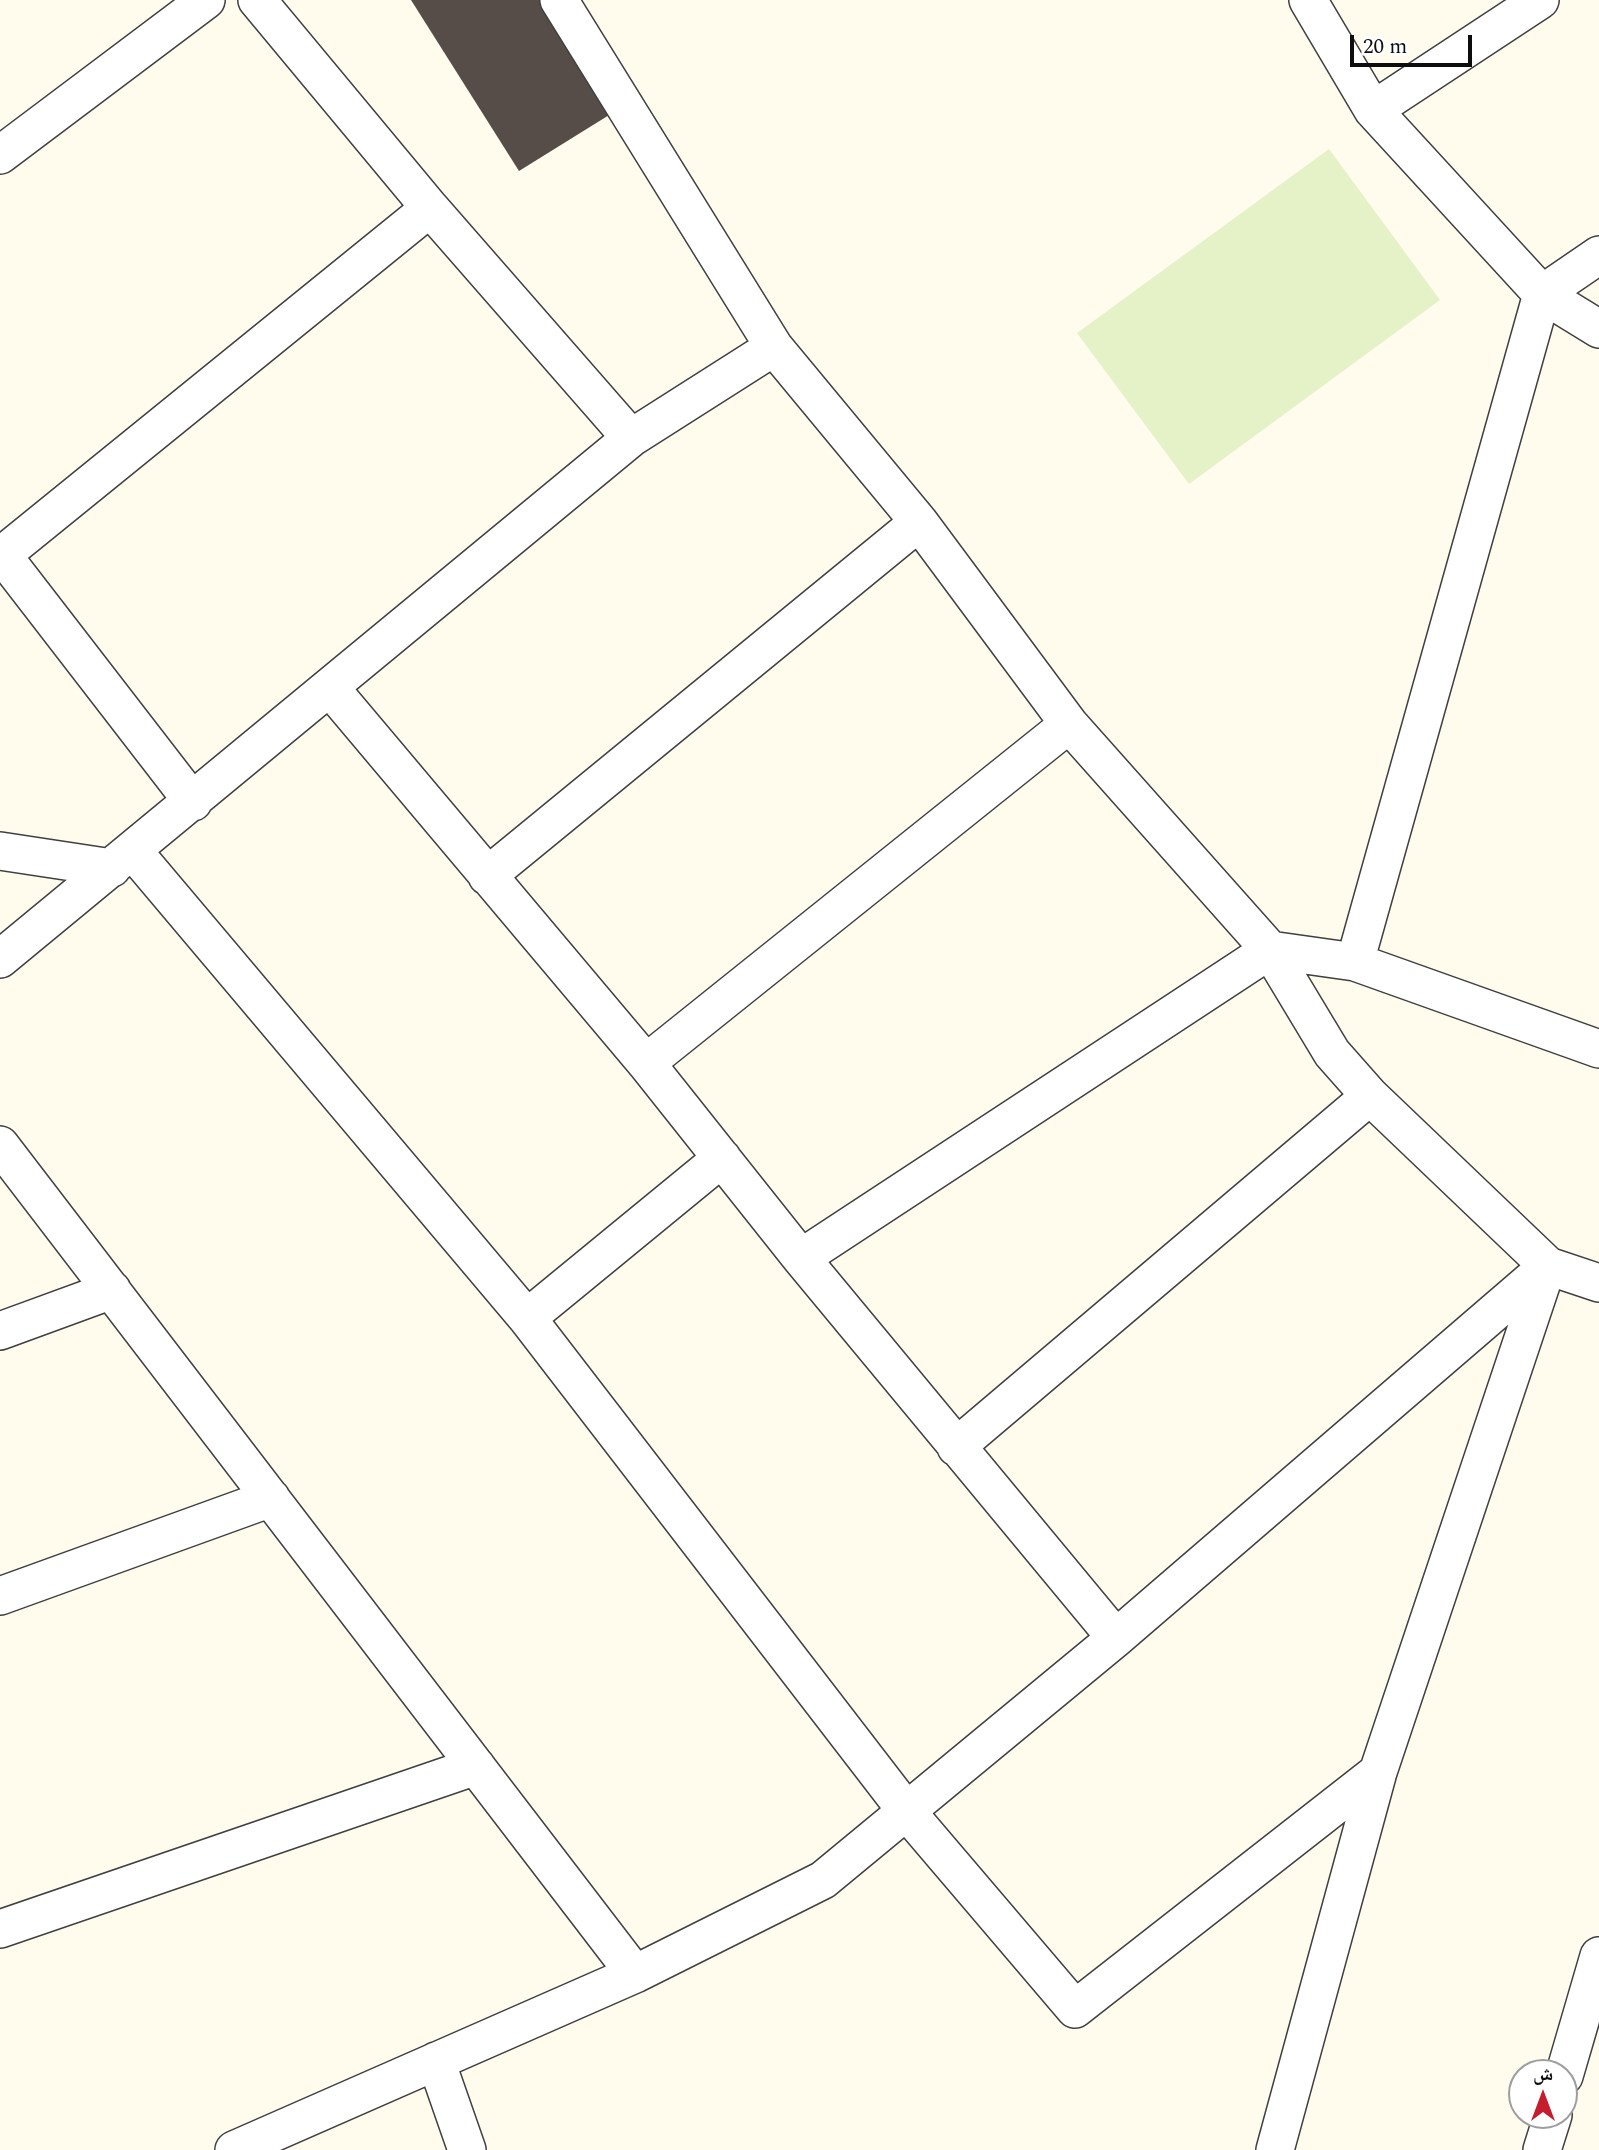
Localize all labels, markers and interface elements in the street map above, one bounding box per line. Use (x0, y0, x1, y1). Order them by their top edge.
scale bar (1354, 21, 1476, 65)
text: 20 m (1363, 31, 1407, 63)
north arrow (1508, 2059, 1578, 2129)
text: ش (1533, 2060, 1553, 2089)

